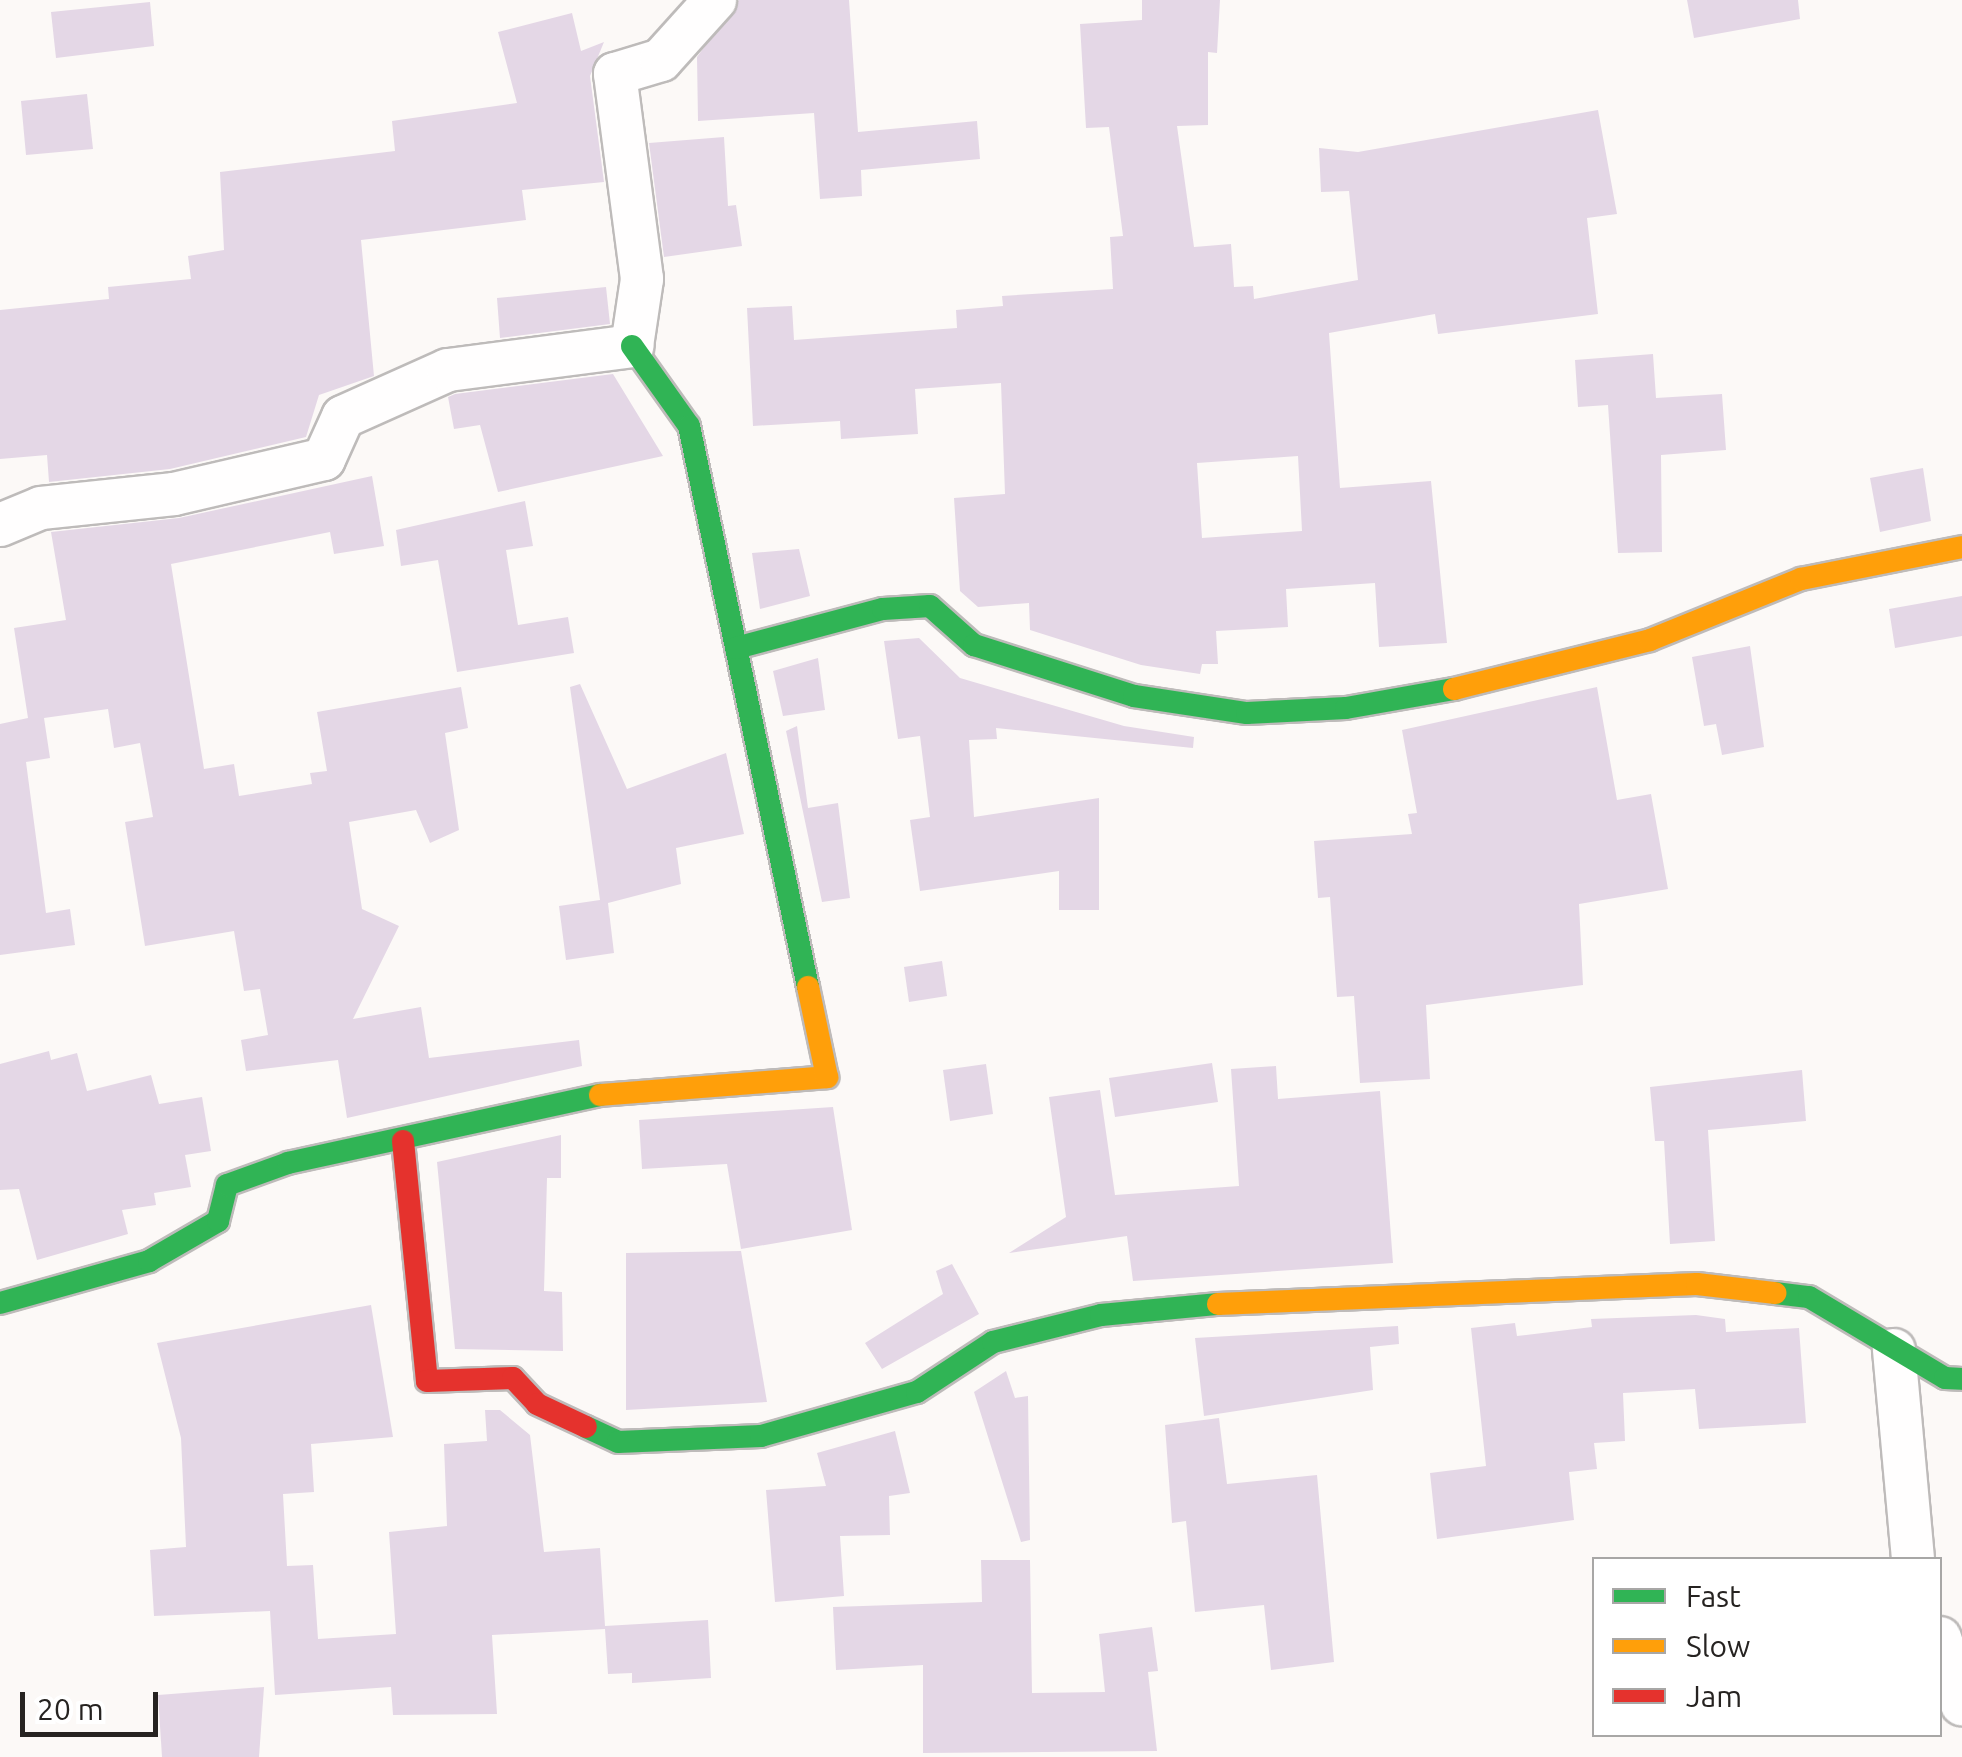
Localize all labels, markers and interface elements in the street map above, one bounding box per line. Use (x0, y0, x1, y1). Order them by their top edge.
legend (1592, 1557, 1942, 1737)
text: Fast (1686, 1579, 1741, 1613)
text: Slow (1686, 1629, 1750, 1663)
scale bar (25, 1672, 162, 1734)
text: Jam (1686, 1679, 1742, 1713)
text: 20 m (37, 1692, 104, 1726)

